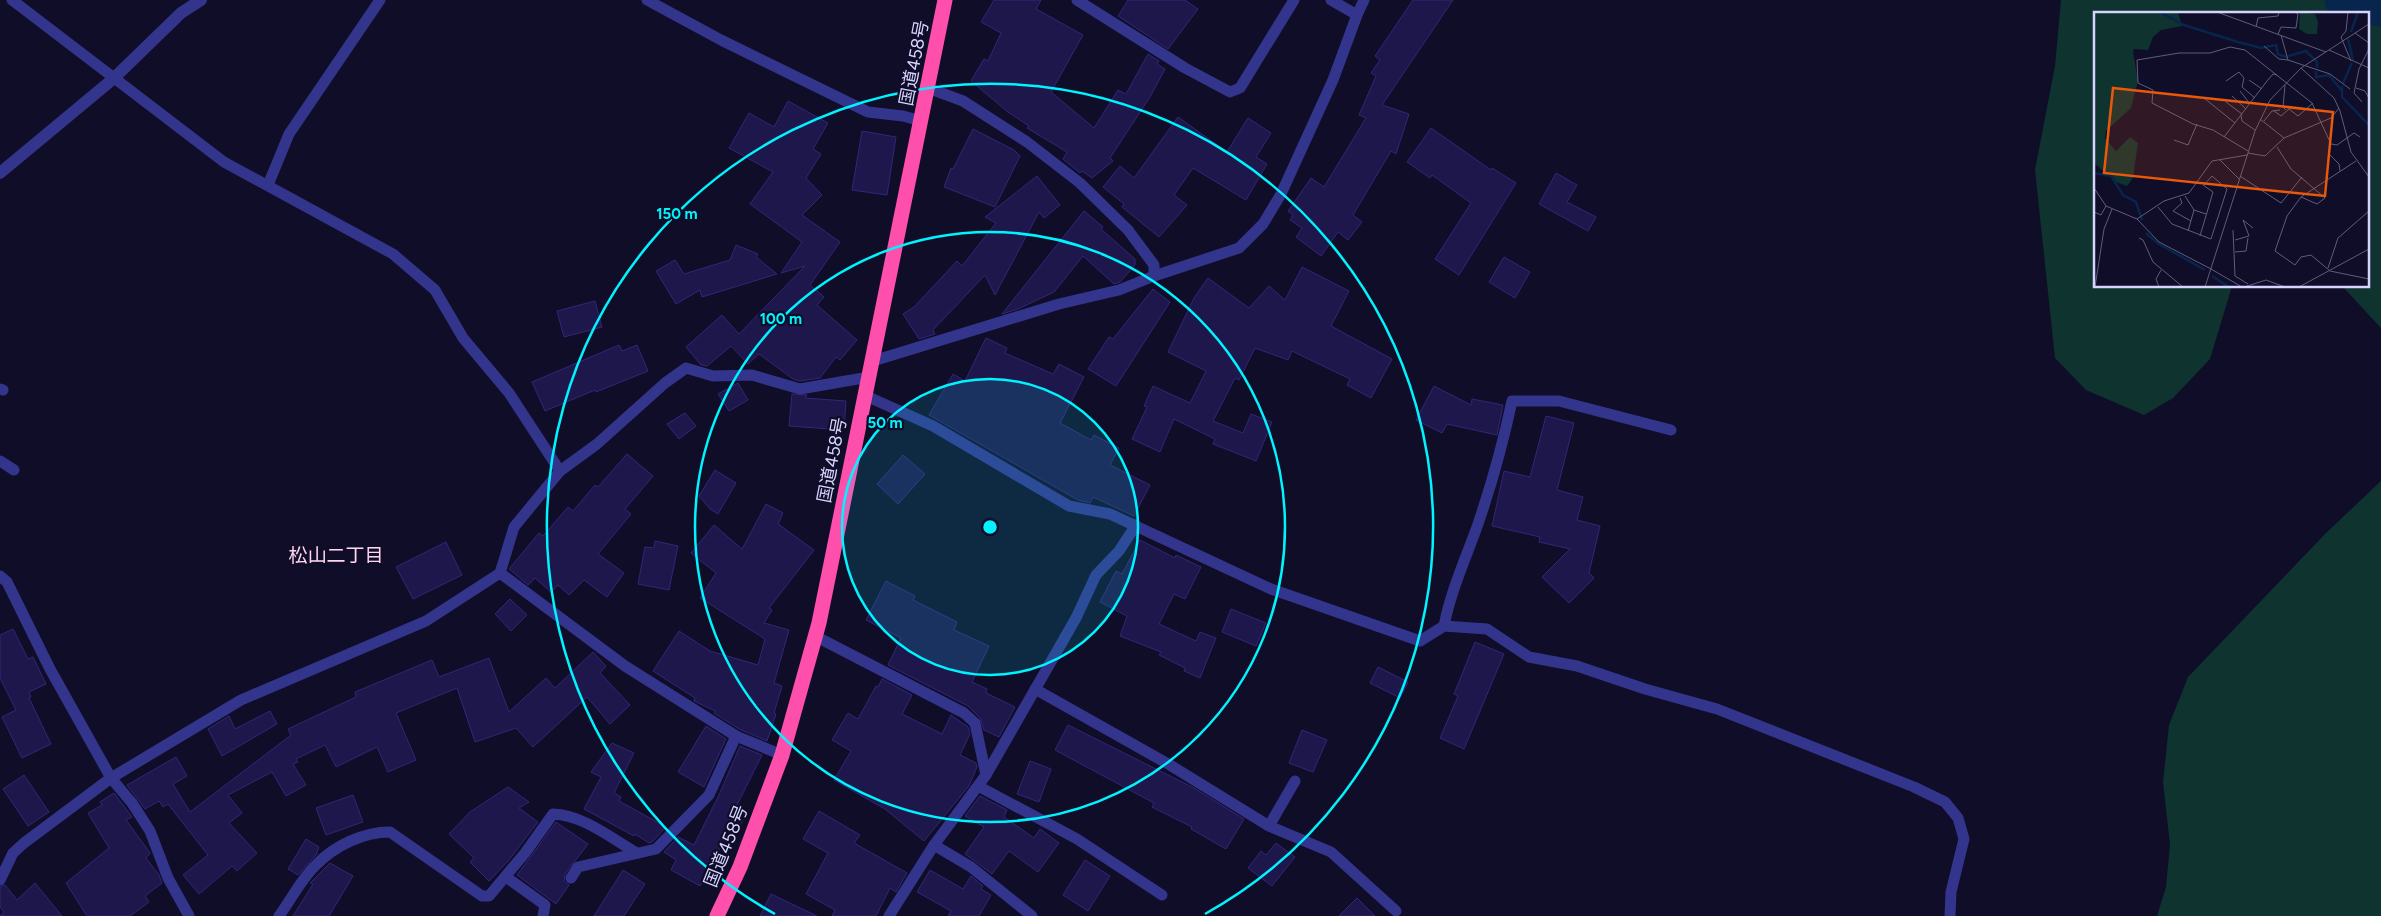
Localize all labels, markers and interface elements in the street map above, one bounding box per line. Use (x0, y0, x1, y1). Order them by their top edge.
inset map (2094, 12, 2368, 288)
street label: 国道458号 (895, 18, 933, 108)
text: 150 m (656, 205, 698, 223)
text: 100 m (760, 310, 802, 328)
text: 50 m (867, 414, 903, 432)
street label: 国道458号 (813, 415, 851, 505)
centre of rings (981, 518, 999, 536)
district label: 松山二丁目 (288, 544, 384, 567)
street label: 国道458号 (700, 802, 752, 890)

